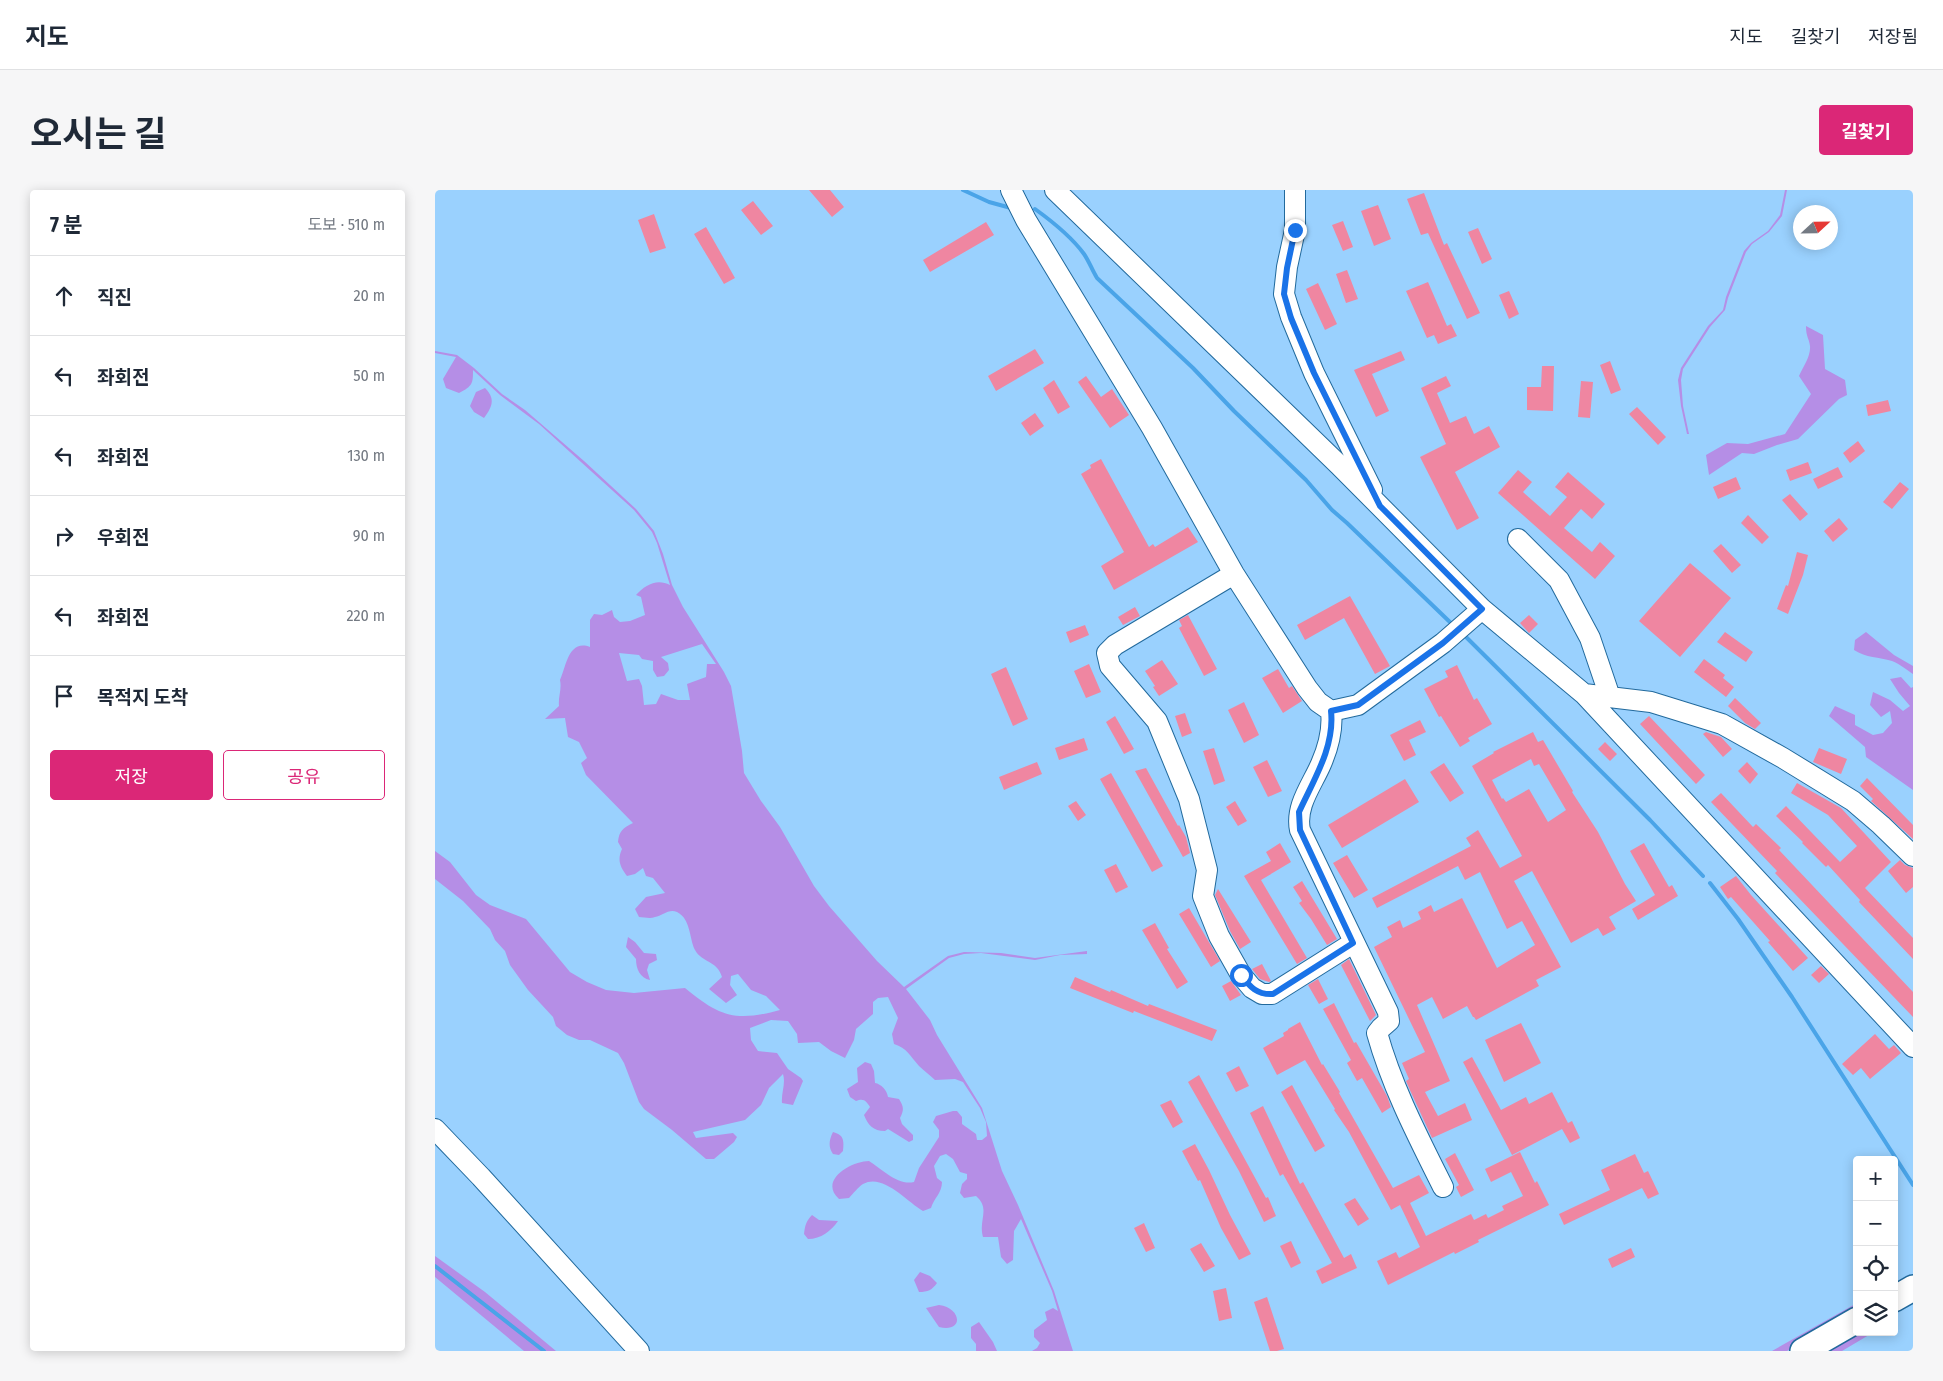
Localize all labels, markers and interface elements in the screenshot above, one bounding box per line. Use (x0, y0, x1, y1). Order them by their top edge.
text: 지도 (25, 23, 69, 51)
text: 지도 (1730, 26, 1763, 48)
text: 길찾기 (1791, 26, 1840, 48)
text: 저장됨 (1868, 26, 1918, 48)
button: 길찾기 (1819, 105, 1913, 155)
text: 오시는 길 (30, 113, 166, 155)
north arrow (1793, 205, 1838, 250)
text: 7 분 (50, 212, 83, 238)
text: 도보 · 510 m (307, 215, 385, 234)
route end (1284, 219, 1307, 242)
icon: ahead (50, 282, 78, 310)
text: 직진 (97, 286, 132, 309)
text: 20 m (354, 286, 385, 305)
icon: left (50, 362, 78, 390)
text: 좌회전 (97, 366, 149, 389)
text: 50 m (353, 366, 385, 385)
icon: left (50, 442, 78, 470)
text: 좌회전 (97, 446, 149, 469)
text: 130 m (347, 446, 385, 465)
icon: right (50, 522, 78, 550)
text: 우회전 (97, 526, 149, 549)
text: 90 m (353, 526, 385, 545)
icon: left (50, 602, 78, 630)
text: 좌회전 (97, 606, 149, 629)
text: 220 m (346, 606, 385, 625)
icon: arrive (50, 682, 78, 710)
text: 목적지 도착 (97, 686, 188, 709)
button: 저장 (50, 750, 213, 800)
button: 공유 (223, 750, 385, 800)
route start (1230, 964, 1253, 987)
map controls (1853, 1156, 1898, 1336)
button: + (1853, 1156, 1898, 1201)
button: − (1853, 1201, 1898, 1246)
button: locate (1853, 1246, 1898, 1291)
button: layers (1853, 1291, 1898, 1336)

